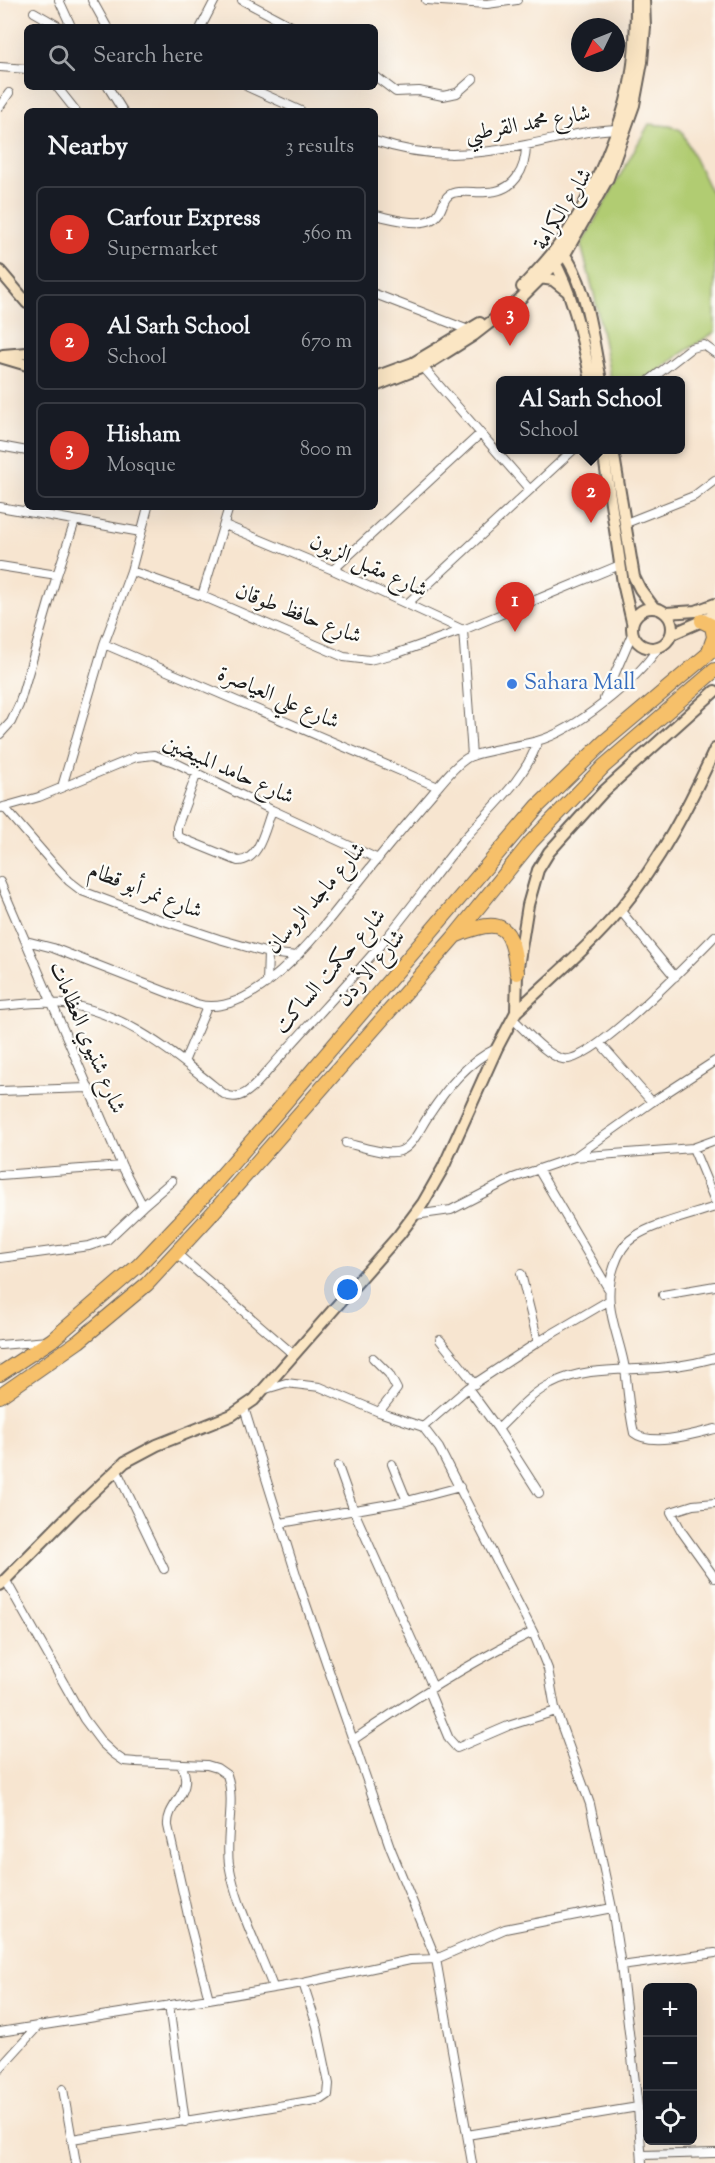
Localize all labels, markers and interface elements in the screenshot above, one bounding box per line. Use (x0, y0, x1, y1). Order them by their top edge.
north arrow (571, 18, 625, 72)
search box (24, 24, 378, 90)
icon: search (45, 41, 78, 74)
text: Search here (93, 41, 203, 73)
street label: شارع محمد القرطبي (463, 98, 594, 154)
text: Nearby (48, 129, 128, 166)
text: 3 results (285, 133, 354, 162)
street label: شارع الكرامة (526, 163, 602, 257)
text: Carfour Express (107, 204, 260, 236)
text: 1 (66, 220, 73, 249)
text: 560 m (304, 220, 352, 249)
text: Supermarket (107, 236, 218, 265)
pin: 3 (490, 296, 530, 346)
text: Al Sarh School (107, 312, 250, 344)
text: 2 (65, 328, 74, 357)
text: 670 m (301, 328, 352, 357)
text: School (107, 344, 167, 373)
popup (496, 376, 685, 454)
text: Al Sarh School (519, 385, 662, 417)
text: School (519, 417, 579, 446)
text: Hisham (107, 420, 181, 452)
text: 3 (65, 436, 74, 465)
text: 800 m (300, 436, 352, 465)
text: Mosque (107, 452, 176, 481)
pin: 2 (572, 474, 610, 523)
street label: شارع مقبل الزبون (304, 527, 432, 607)
street label: شارع حافظ طوقان (230, 576, 366, 654)
pin: 1 (496, 582, 534, 632)
street label: شارع علي العياصرة (211, 659, 344, 742)
place label: Sahara Mall (524, 668, 636, 700)
marker: Sahara Mall (505, 677, 519, 691)
street label: شارع حامد المبيضين (157, 728, 299, 814)
street label: شارع ماجد الروسان (259, 836, 375, 962)
street label: شارع نمر أبو قطام (83, 854, 207, 929)
street label: شارع حكمت الساكت (267, 902, 395, 1042)
street label: شارع الأردن (328, 922, 414, 1015)
street label: شارع شتيوي العظامات (39, 957, 133, 1119)
your location (333, 1275, 362, 1304)
map controls (643, 1983, 697, 2145)
button: + (643, 1983, 697, 2037)
button: − (643, 2037, 697, 2091)
button: locate (643, 2091, 697, 2145)

